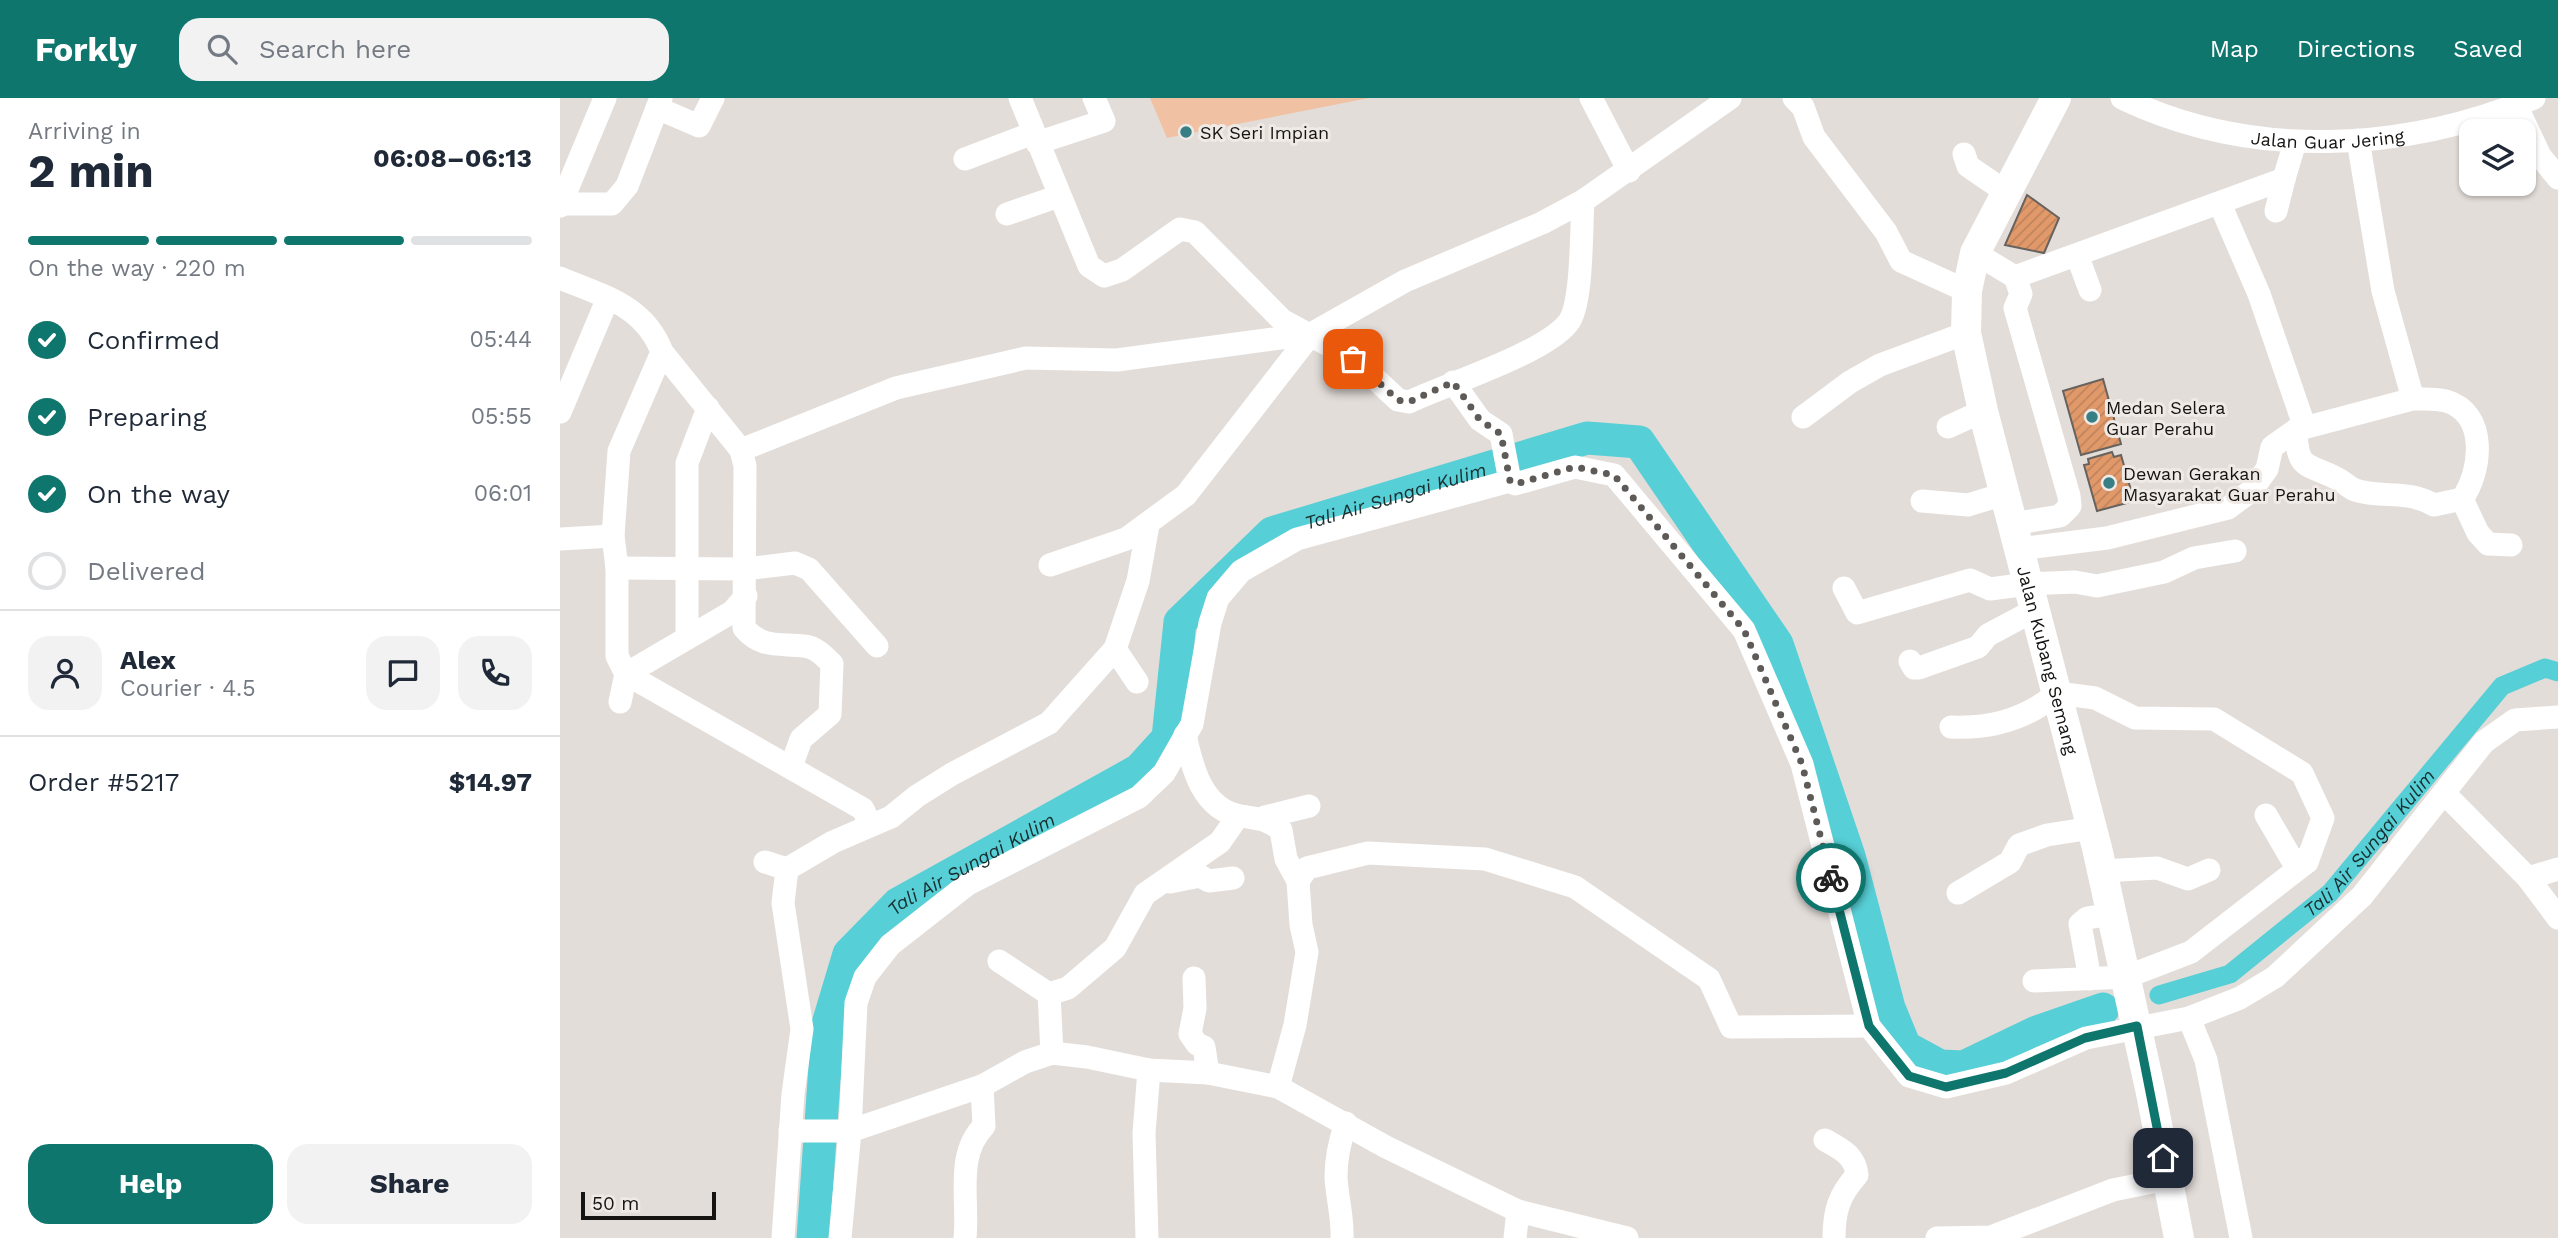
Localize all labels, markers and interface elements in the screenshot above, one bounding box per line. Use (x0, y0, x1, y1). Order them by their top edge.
search box (179, 18, 669, 81)
text: Forkly (35, 30, 137, 69)
icon: search (203, 30, 241, 68)
text: Search here (259, 34, 411, 64)
text: Map (2210, 35, 2259, 63)
text: Directions (2297, 35, 2415, 63)
text: Saved (2453, 35, 2523, 63)
text: Arriving in (28, 118, 141, 145)
map controls (2459, 119, 2536, 196)
button: layers (2459, 119, 2536, 196)
place label: SK Seri Impian (1200, 122, 1329, 143)
marker: SK Seri Impian (1178, 124, 1194, 140)
street label: Jalan Guar Jering (2250, 124, 2406, 152)
text: 06:08–06:13 (373, 143, 532, 173)
text: 2 min (28, 144, 154, 198)
text: On the way · 220 m (28, 255, 246, 282)
icon: check (28, 321, 66, 359)
text: Confirmed (87, 325, 220, 355)
text: 05:44 (469, 326, 532, 353)
pin (1323, 329, 1383, 389)
icon: bag (1334, 340, 1372, 378)
place label: Medan Selera Guar Perahu (2106, 397, 2225, 439)
icon: check (28, 398, 66, 436)
text: Preparing (87, 402, 207, 432)
text: 05:55 (471, 403, 532, 430)
marker: Medan Selera Guar Perahu (2084, 409, 2100, 425)
water label: Tali Air Sungai Kulim (1302, 458, 1489, 534)
place label: Dewan Gerakan Masyarakat Guar Perahu (2123, 463, 2336, 505)
icon: check (28, 475, 66, 513)
marker: Dewan Gerakan Masyarakat Guar Perahu (2101, 475, 2117, 491)
text: On the way (87, 479, 230, 509)
text: 06:01 (474, 480, 532, 507)
text: Delivered (87, 556, 206, 586)
street label: Jalan Kubang Semang (2013, 564, 2083, 757)
button: person (28, 636, 102, 710)
button: chat (366, 636, 440, 710)
button: phone (458, 636, 532, 710)
text: Alex (120, 645, 176, 675)
text: Courier · 4.5 (120, 675, 256, 702)
water label: Tali Air Sungai Kulim (2299, 764, 2440, 922)
text: Order #5217 (28, 767, 179, 797)
text: $14.97 (449, 767, 532, 797)
water label: Tali Air Sungai Kulim (882, 808, 1059, 920)
courier (1796, 843, 1866, 913)
icon: bike (1812, 859, 1850, 897)
pin (2133, 1128, 2193, 1188)
icon: home (2144, 1139, 2182, 1177)
button: Help (28, 1144, 273, 1224)
button: Share (287, 1144, 532, 1224)
scale bar (581, 1189, 716, 1221)
text: 50 m (592, 1192, 639, 1215)

